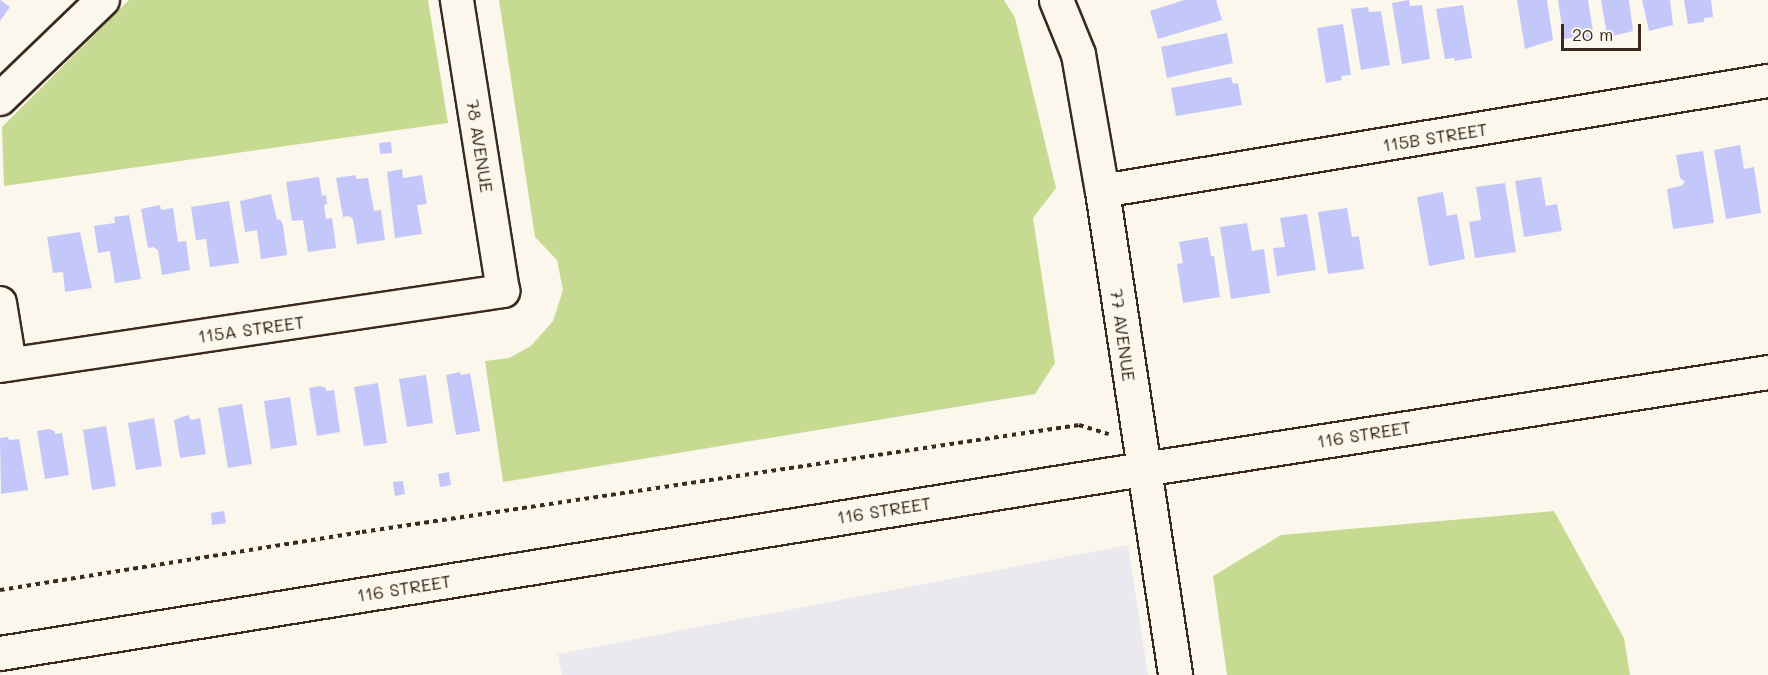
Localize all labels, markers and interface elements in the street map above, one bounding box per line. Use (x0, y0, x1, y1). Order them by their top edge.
scale bar (1564, 12, 1644, 50)
text: 20 m (1572, 22, 1613, 46)
street label: 78 AVENUE (462, 98, 498, 194)
street label: 115B STREET (1381, 118, 1489, 156)
street label: 77 AVENUE (1106, 287, 1140, 383)
street label: 115A STREET (196, 311, 306, 347)
street label: 116 STREET (1315, 416, 1413, 452)
street label: 116 STREET (835, 492, 933, 528)
street label: 116 STREET (355, 570, 453, 606)

